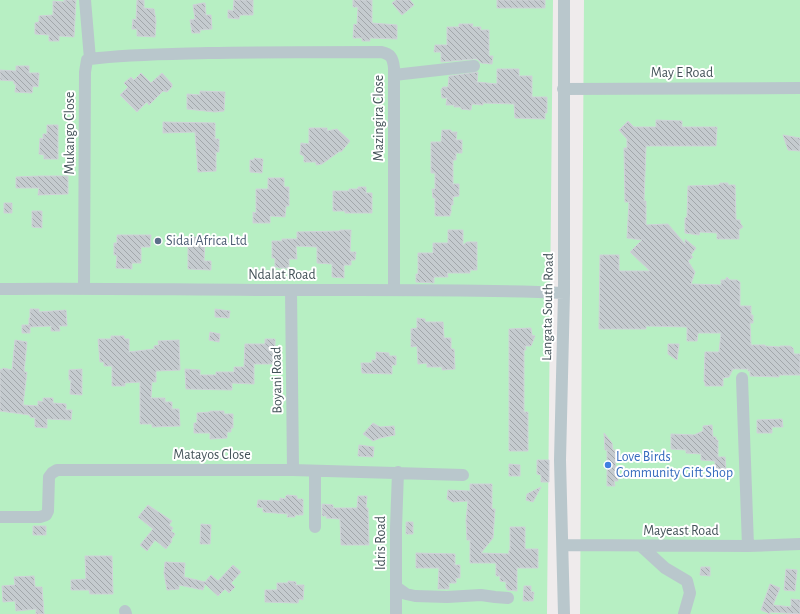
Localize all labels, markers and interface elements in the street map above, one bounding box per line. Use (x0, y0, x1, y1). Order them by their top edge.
street label: May E Road (651, 66, 713, 80)
street label: Mazingira Close (372, 75, 386, 161)
street label: Mukango Close (63, 92, 77, 174)
place label: Sidai Africa Ltd (166, 234, 247, 248)
marker: Sidai Africa Ltd (153, 236, 163, 246)
street label: Langata South Road (540, 253, 556, 361)
street label: Ndalat Road (248, 268, 316, 282)
street label: Boyani Road (269, 346, 285, 414)
street label: Matayos Close (173, 448, 251, 462)
place label: Love Birds Community Gift Shop (616, 450, 733, 480)
marker: Love Birds Community Gift Shop (603, 460, 613, 470)
street label: Idris Road (374, 516, 388, 570)
street label: Mayeast Road (643, 524, 719, 538)

